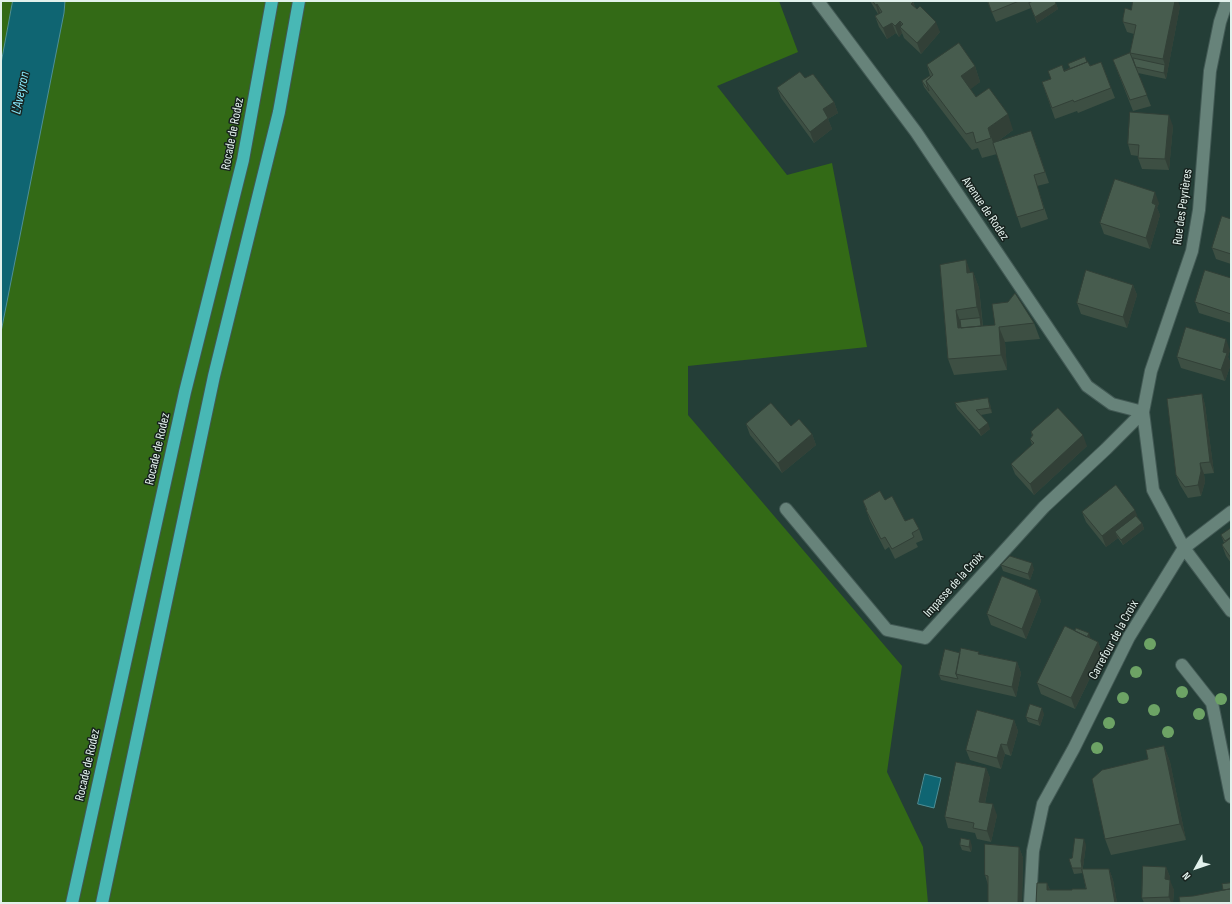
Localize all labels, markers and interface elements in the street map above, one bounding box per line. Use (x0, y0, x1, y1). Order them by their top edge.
water label: L'Aveyron (8, 70, 34, 116)
street label: Rocade de Rodez (218, 97, 248, 171)
street label: Rue des Peyrières (1170, 168, 1196, 246)
street label: Avenue de Rodez (958, 174, 1012, 244)
street label: Rocade de Rodez (142, 412, 174, 486)
street label: Impasse de la Croix (921, 549, 987, 621)
street label: Carrefour de la Croix (1086, 598, 1142, 682)
street label: Rocade de Rodez (72, 728, 104, 802)
north arrow (1176, 848, 1216, 888)
text: N (1180, 870, 1193, 882)

